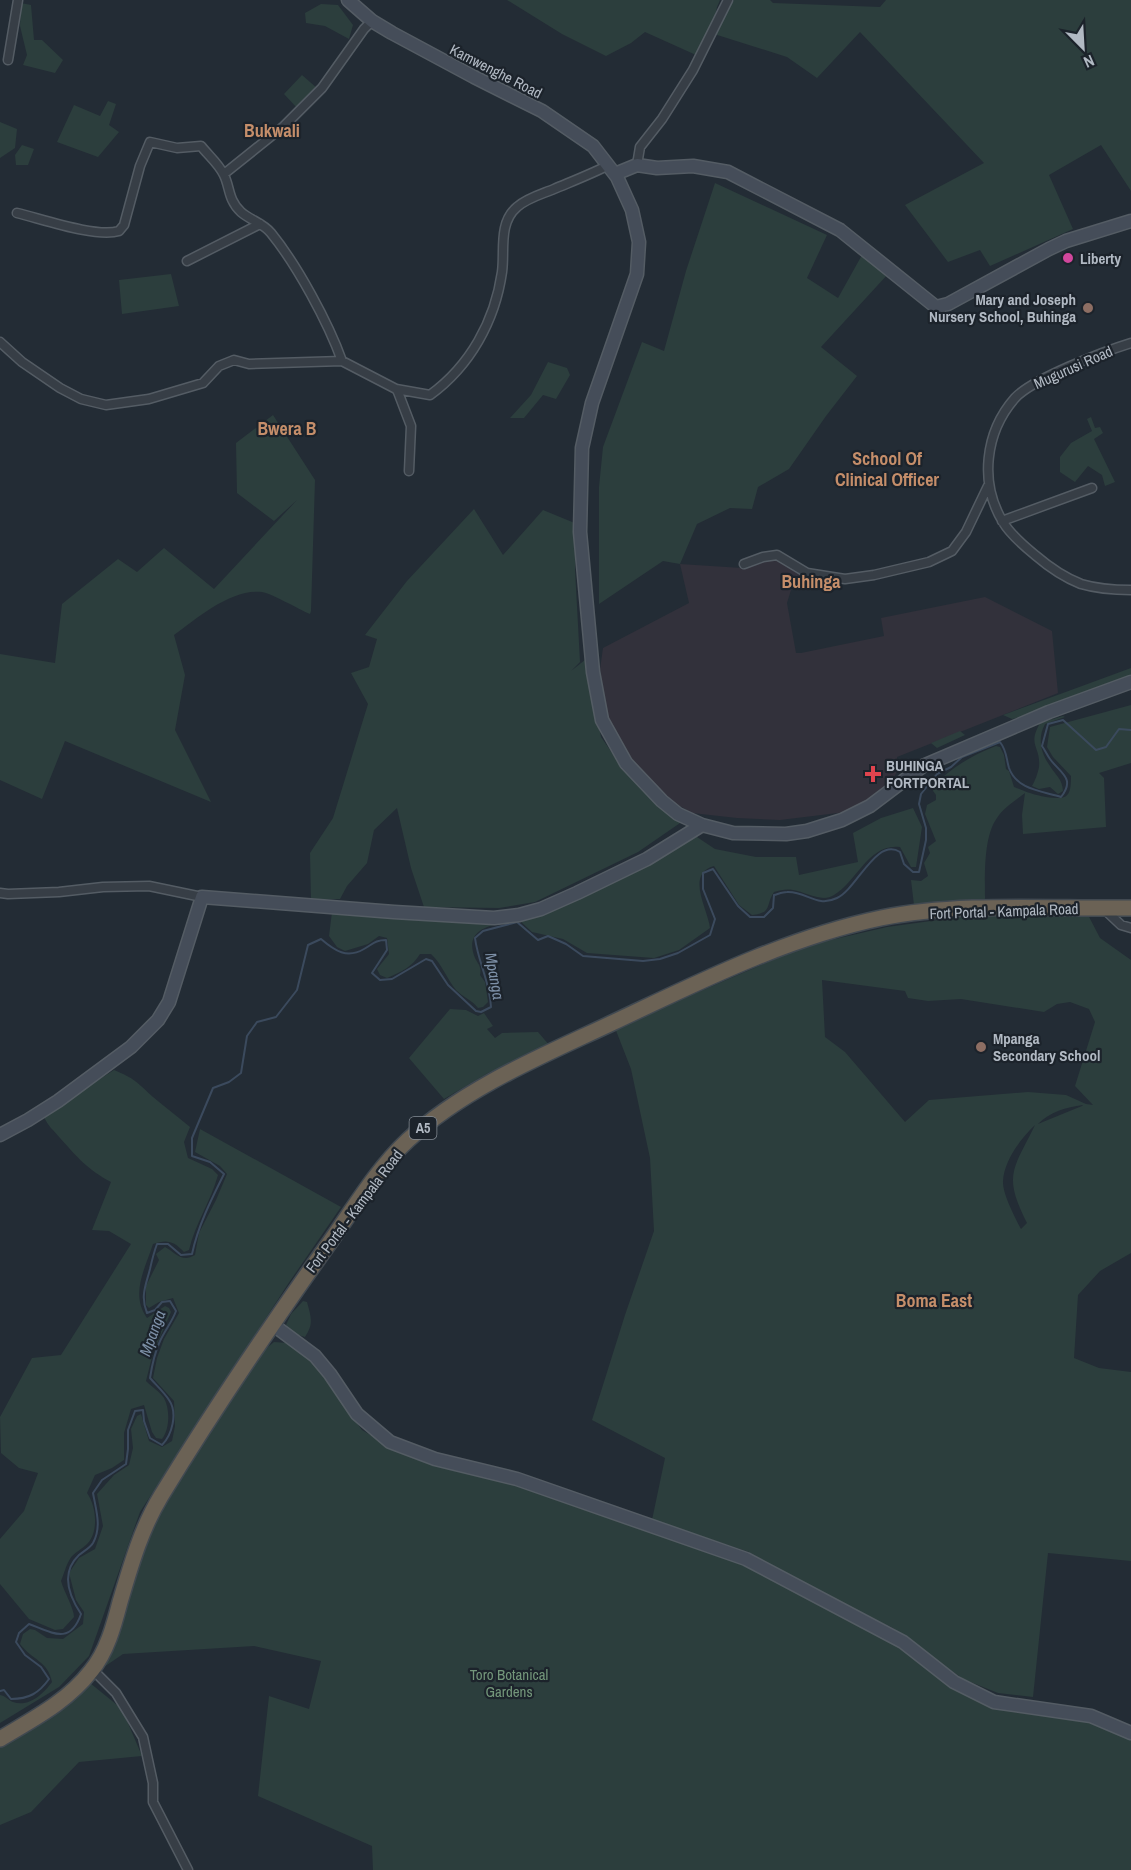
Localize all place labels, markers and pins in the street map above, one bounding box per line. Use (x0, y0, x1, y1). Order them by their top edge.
place label: Liberty (1080, 248, 1121, 269)
marker: Liberty (1061, 251, 1075, 265)
place label: Mary and Joseph Nursery School, Buhinga (929, 289, 1076, 327)
marker: Mary and Joseph Nursery School, Buhinga (1081, 301, 1095, 315)
place label: BUHINGA FORTPORTAL (886, 755, 970, 793)
marker: BUHINGA FORTPORTAL (864, 765, 882, 783)
place label: Mpanga Secondary School (993, 1028, 1100, 1066)
marker: Mpanga Secondary School (974, 1040, 988, 1054)

